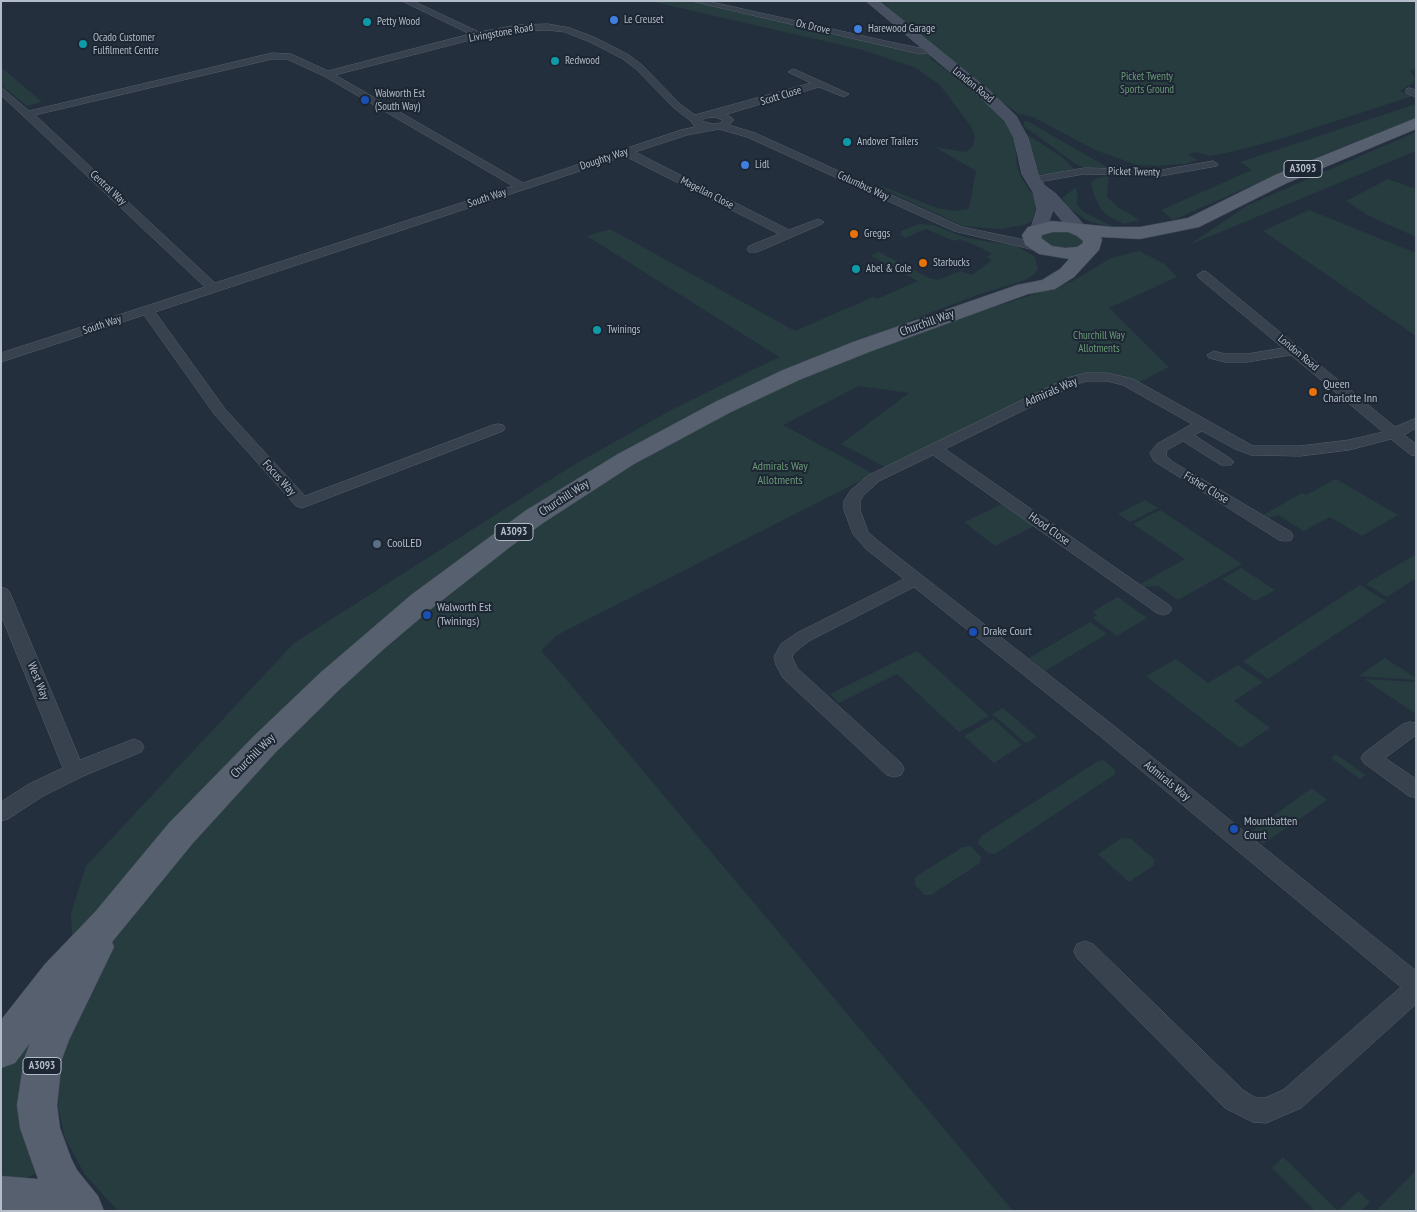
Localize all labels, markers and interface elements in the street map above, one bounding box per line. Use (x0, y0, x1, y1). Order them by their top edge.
place label: Le Creuset (624, 13, 663, 27)
marker: Le Creuset (608, 14, 620, 26)
place label: Petty Wood (377, 15, 420, 29)
marker: Petty Wood (361, 16, 373, 28)
street label: Ox Drove (795, 17, 831, 37)
street label: Livingstone Road (468, 21, 534, 45)
place label: Harewood Garage (868, 22, 935, 36)
marker: Harewood Garage (852, 23, 864, 35)
place label: Ocado Customer Fulfilment Centre (93, 31, 159, 57)
marker: Ocado Customer Fulfilment Centre (77, 38, 89, 50)
place label: Redwood (565, 54, 600, 68)
marker: Redwood (549, 55, 561, 67)
street label: London Road (950, 64, 996, 106)
park label: Picket Twenty Sports Ground (1120, 70, 1174, 96)
street label: Scott Close (759, 84, 803, 108)
place label: Walworth Est (South Way) (375, 87, 425, 113)
marker: Walworth Est (South Way) (359, 94, 371, 106)
place label: Andover Trailers (857, 135, 918, 149)
marker: Andover Trailers (841, 136, 853, 148)
street label: Doughty Way (578, 145, 630, 173)
place label: Lidl (755, 158, 769, 172)
marker: Lidl (739, 159, 751, 171)
road number: A3093 (1284, 160, 1322, 178)
street label: Picket Twenty (1108, 165, 1160, 179)
street label: Central Way (87, 168, 129, 208)
street label: Columbus Way (835, 168, 891, 204)
street label: Magellan Close (678, 174, 736, 212)
street label: South Way (466, 186, 508, 210)
place label: Greggs (864, 227, 890, 241)
marker: Greggs (848, 228, 860, 240)
place label: Starbucks (933, 256, 970, 270)
marker: Starbucks (917, 257, 929, 269)
place label: Abel & Cole (866, 262, 912, 276)
marker: Abel & Cole (850, 263, 862, 275)
street label: Churchill Way (898, 307, 956, 339)
street label: South Way (81, 313, 123, 337)
place label: Twinings (607, 323, 640, 337)
marker: Twinings (591, 324, 603, 336)
park label: Churchill Way Allotments (1073, 329, 1125, 355)
street label: London Road (1275, 332, 1321, 374)
street label: Admirals Way (1023, 374, 1079, 410)
place label: Queen Charlotte Inn (1323, 378, 1377, 406)
marker: Queen Charlotte Inn (1307, 386, 1319, 398)
street label: Focus Way (259, 457, 299, 499)
park label: Admirals Way Allotments (752, 460, 808, 488)
street label: Fisher Close (1181, 469, 1231, 507)
street label: Churchill Way (536, 477, 592, 519)
street label: Hood Close (1026, 510, 1072, 548)
road number: A3093 (495, 524, 533, 540)
place label: CoolLED (387, 537, 422, 551)
marker: CoolLED (371, 538, 383, 550)
place label: Walworth Est (Twinings) (437, 601, 492, 629)
marker: Walworth Est (Twinings) (421, 609, 433, 621)
place label: Drake Court (983, 625, 1032, 639)
marker: Drake Court (967, 626, 979, 638)
street label: West Way (24, 660, 52, 702)
street label: Churchill Way (228, 731, 278, 781)
street label: Admirals Way (1141, 758, 1193, 804)
place label: Mountbatten Court (1244, 815, 1297, 843)
marker: Mountbatten Court (1228, 823, 1240, 835)
road number: A3093 (23, 1058, 61, 1074)

